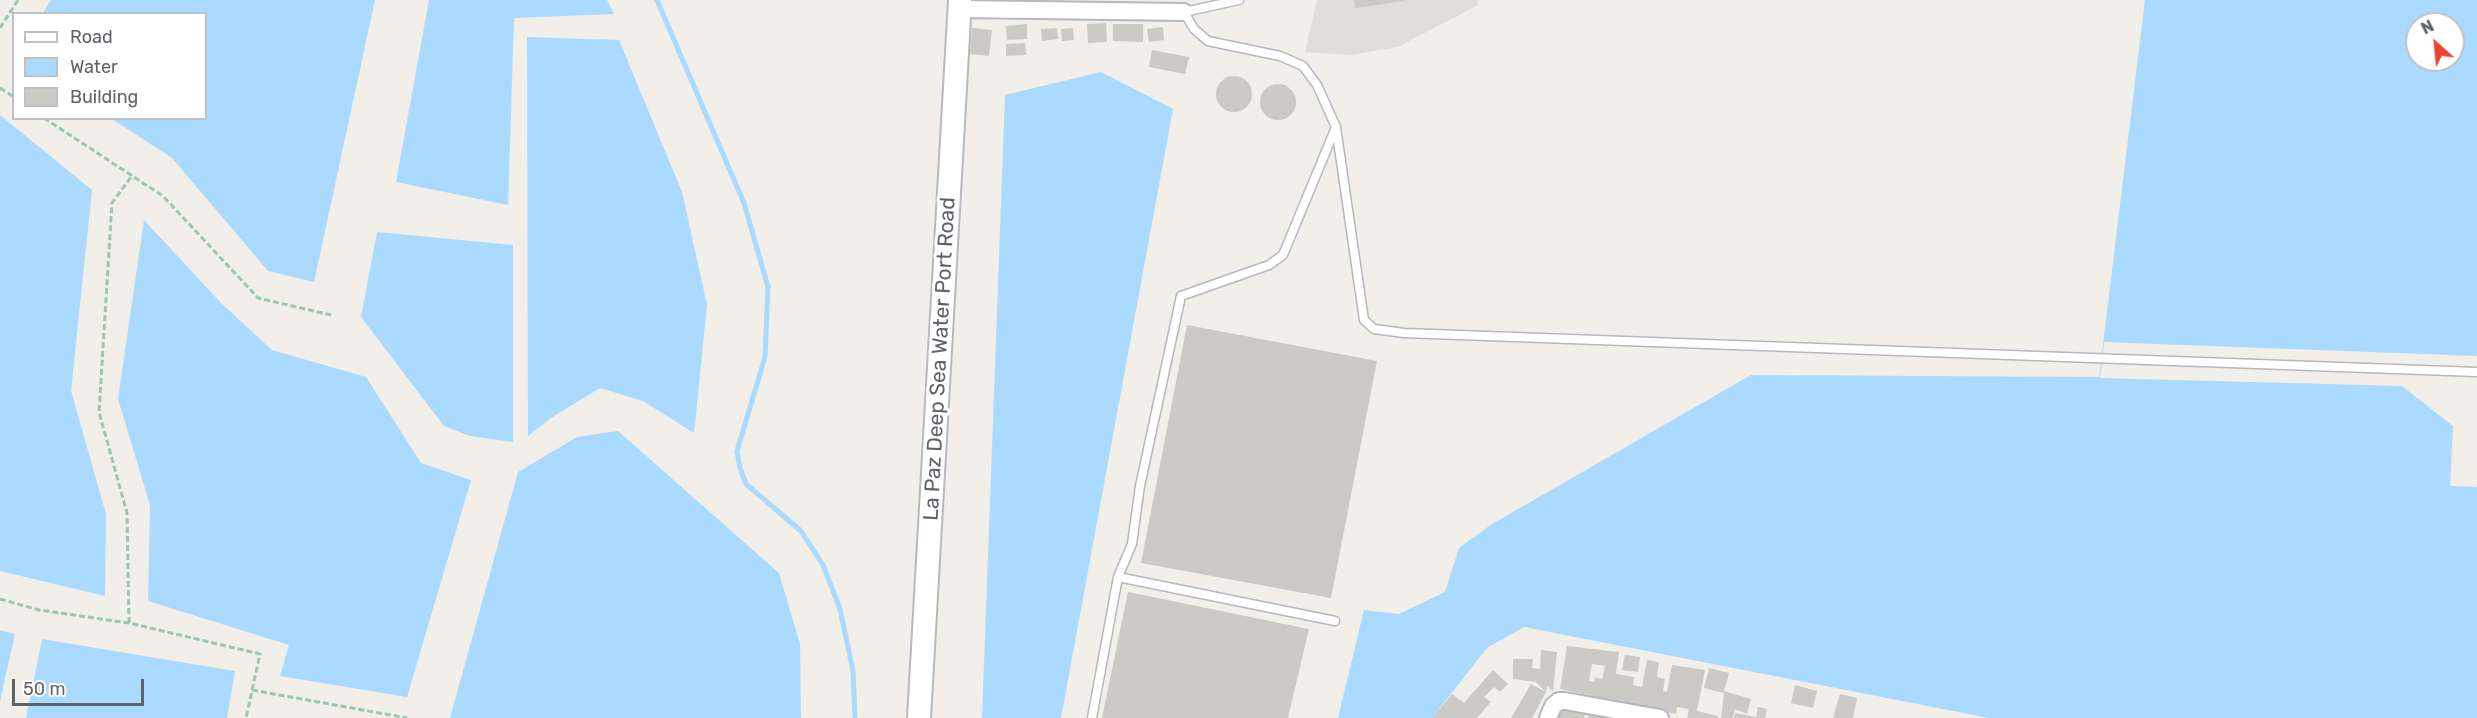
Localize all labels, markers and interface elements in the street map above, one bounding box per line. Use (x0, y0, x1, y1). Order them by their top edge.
legend (12, 12, 207, 120)
north arrow (2405, 12, 2465, 72)
text: N (2418, 16, 2437, 38)
text: Road (70, 26, 113, 48)
text: Water (70, 56, 118, 78)
text: Building (70, 86, 138, 108)
street label: La Paz Deep Sea Water Port Road (919, 197, 961, 521)
scale bar (15, 667, 147, 705)
text: 50 m (23, 678, 66, 700)

